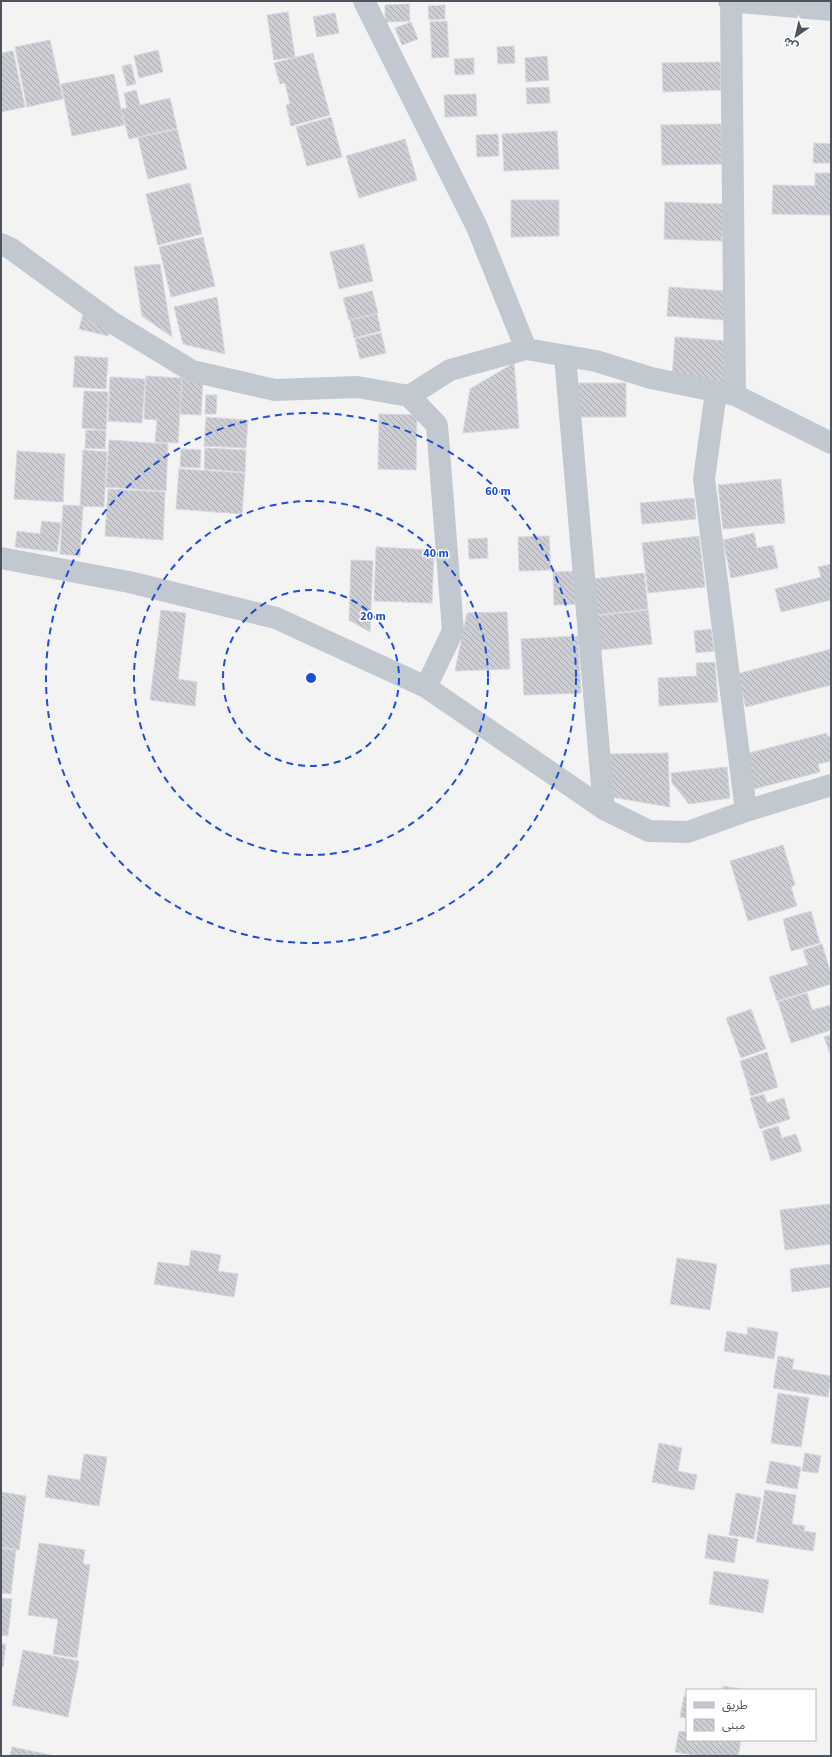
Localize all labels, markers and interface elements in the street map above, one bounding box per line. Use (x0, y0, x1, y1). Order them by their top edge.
north arrow (776, 16, 816, 56)
text: ش (780, 33, 801, 54)
text: 60 m (485, 483, 511, 500)
text: 40 m (423, 545, 449, 562)
text: 20 m (360, 608, 386, 625)
centre of rings (304, 671, 318, 685)
legend (686, 1689, 816, 1741)
text: طريق (722, 1697, 748, 1714)
text: مبنى (722, 1717, 745, 1734)

